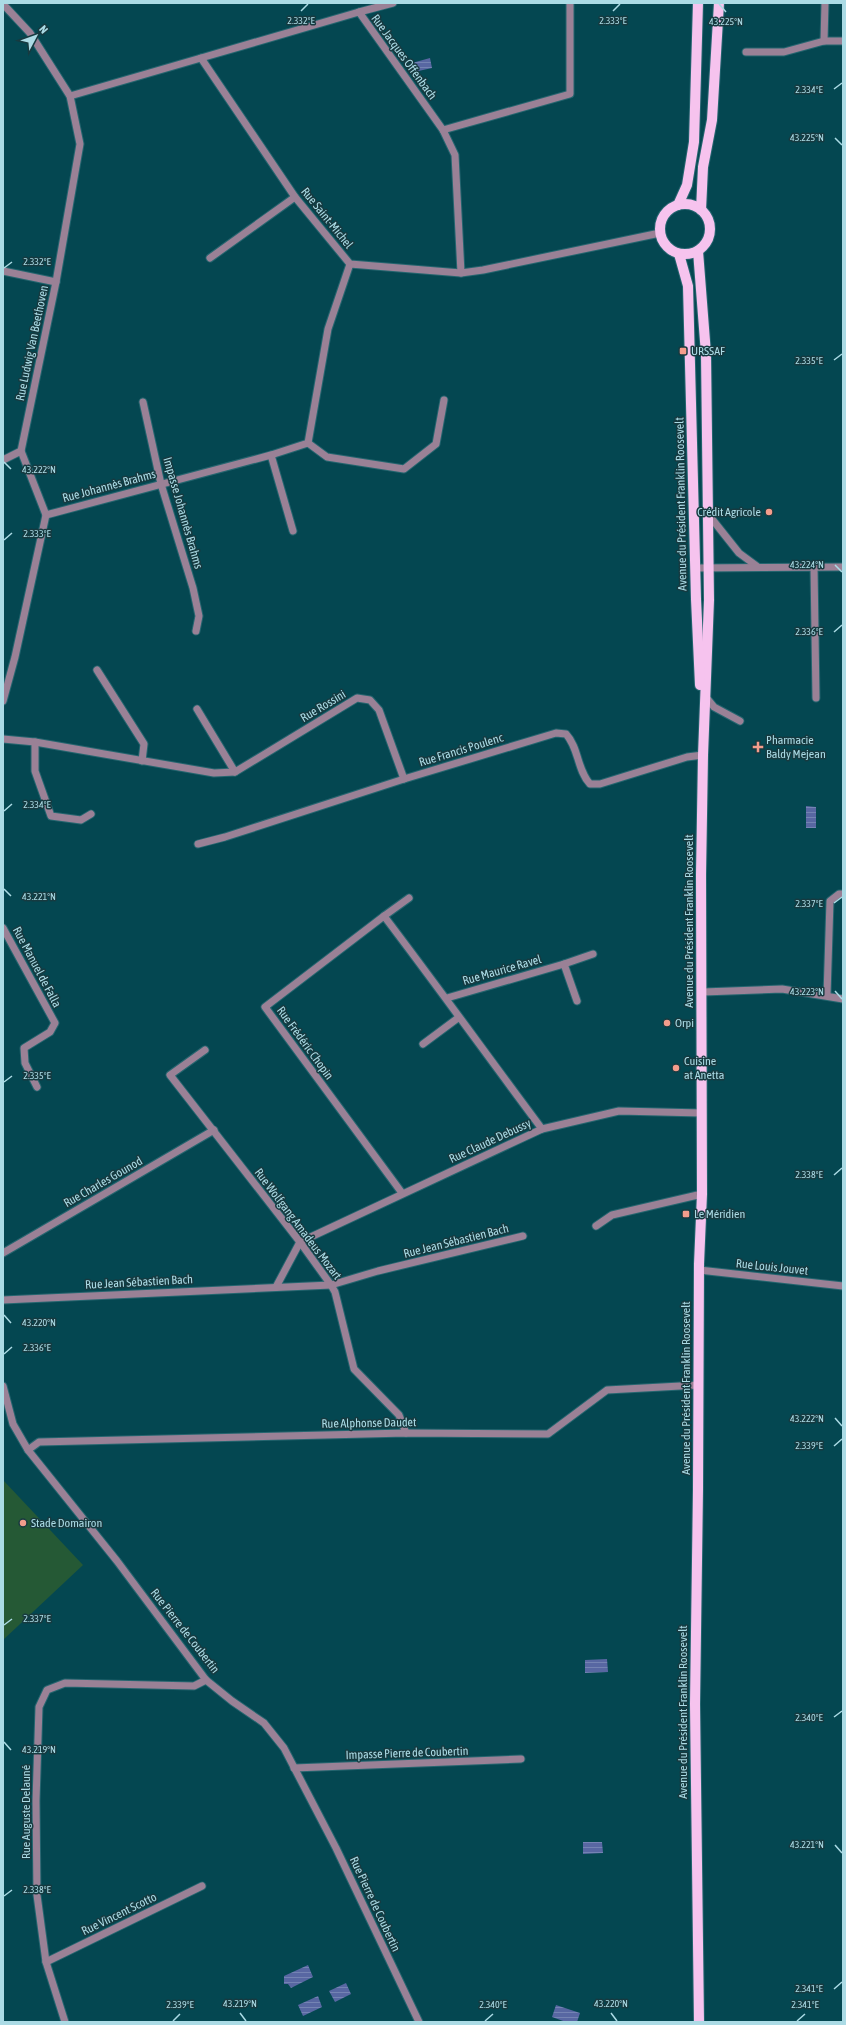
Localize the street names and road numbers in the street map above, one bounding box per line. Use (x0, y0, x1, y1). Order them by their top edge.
street label: Rue Jacques Offenbach (368, 12, 440, 102)
street label: Rue Saint-Michel (298, 185, 356, 252)
street label: Rue Ludwig Van Beethoven (13, 284, 51, 402)
street label: Avenue du Président Franklin Roosevelt (672, 417, 690, 591)
street label: Impasse Johannès Brahms (160, 455, 206, 571)
street label: Rue Johannès Brahms (61, 467, 157, 505)
street label: Rue Rossini (298, 687, 348, 725)
street label: Rue Francis Poulenc (417, 730, 505, 769)
street label: Avenue du Président Franklin Roosevelt (682, 834, 696, 1008)
street label: Rue Manuel de Falla (10, 924, 64, 1010)
street label: Rue Maurice Ravel (461, 952, 544, 988)
street label: Rue Frédéric Chopin (274, 1004, 336, 1082)
street label: Rue Claude Debussy (447, 1116, 533, 1166)
street label: Rue Charles Gounod (61, 1154, 145, 1210)
street label: Rue Wolfgang Amadeus Mozart (252, 1166, 345, 1283)
street label: Rue Jean Sébastien Bach (402, 1221, 510, 1261)
street label: Rue Louis Jouvet (735, 1256, 809, 1278)
street label: Rue Jean Sébastien Bach (85, 1272, 193, 1292)
street label: Avenue du Président Franklin Roosevelt (679, 1301, 693, 1475)
street label: Rue Alphonse Daudet (321, 1415, 417, 1431)
street label: Rue Pierre de Coubertin (148, 1586, 222, 1676)
street label: Avenue du Président Franklin Roosevelt (676, 1625, 690, 1799)
street label: Impasse Pierre de Coubertin (345, 1744, 469, 1762)
street label: Rue Auguste Delauné (19, 1765, 33, 1859)
street label: Rue Pierre de Coubertin (347, 1854, 403, 1954)
street label: Rue Vincent Scotto (79, 1890, 159, 1938)

